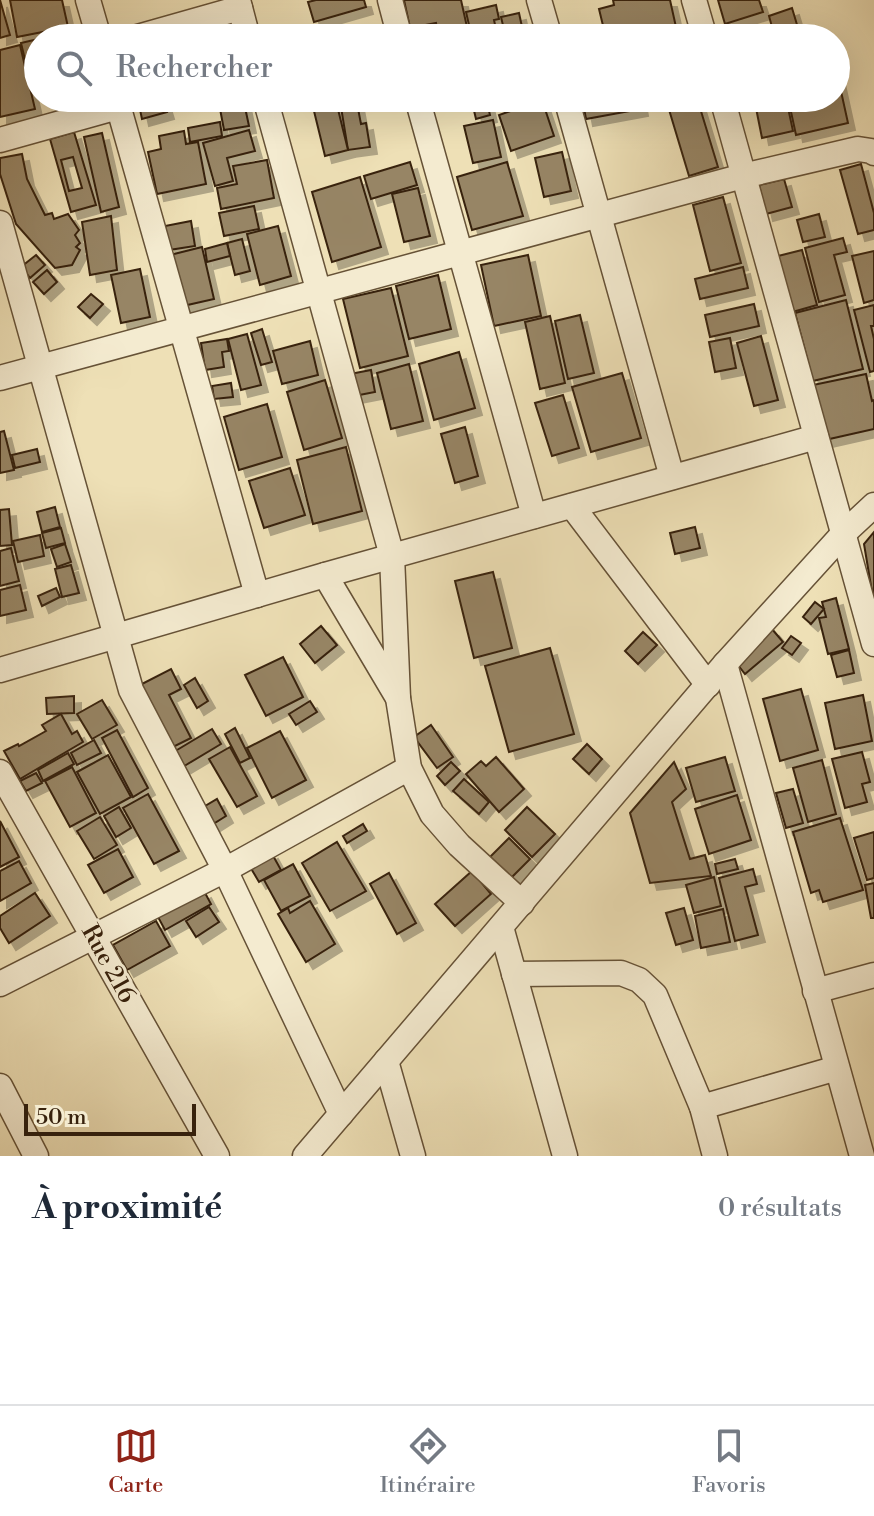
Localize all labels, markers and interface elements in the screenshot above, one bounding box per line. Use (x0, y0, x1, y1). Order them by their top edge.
search box (24, 24, 850, 112)
icon: search (52, 46, 96, 90)
text: Rechercher (116, 49, 273, 87)
street label: Rue 216 (74, 919, 142, 1009)
scale bar (24, 1100, 196, 1136)
text: 50 m (36, 1104, 87, 1131)
text: À proximité (32, 1187, 222, 1229)
text: 0 résultats (718, 1192, 842, 1224)
tab: Carte (108, 1424, 163, 1499)
tab: Itinéraire (380, 1424, 476, 1499)
tab: Favoris (692, 1424, 766, 1499)

